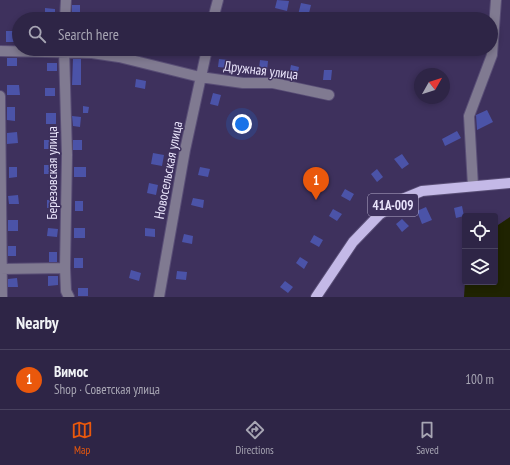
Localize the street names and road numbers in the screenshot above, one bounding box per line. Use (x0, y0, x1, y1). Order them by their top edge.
street label: Дружная улица (223, 56, 299, 84)
street label: Новосельская улица (150, 119, 186, 221)
street label: Березовская улица (43, 126, 61, 220)
road number: 41А-009 (368, 194, 418, 216)

